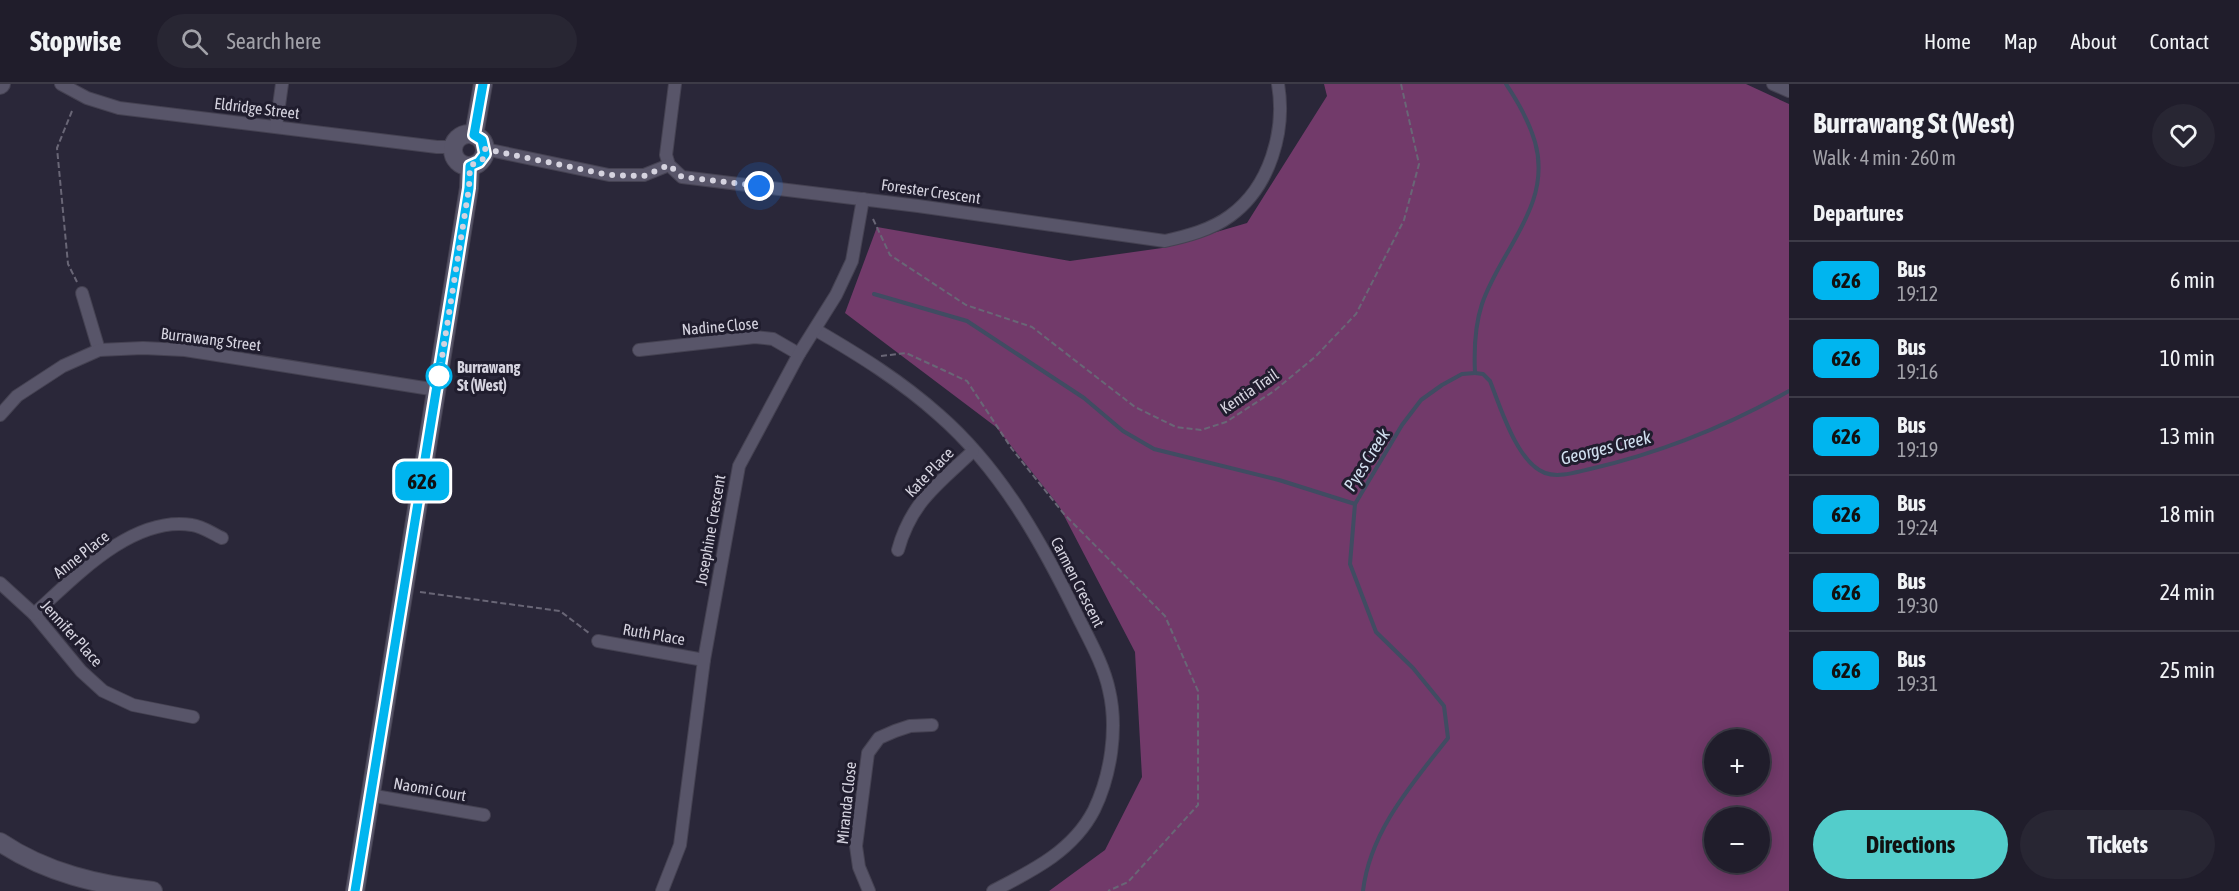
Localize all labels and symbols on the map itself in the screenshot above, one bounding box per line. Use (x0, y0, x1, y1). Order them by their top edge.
street label: Eldridge Street (213, 94, 301, 123)
your location (744, 171, 774, 201)
street label: Forester Crescent (880, 175, 982, 207)
street label: Nadine Close (681, 314, 759, 338)
street label: Burrawang Street (160, 324, 262, 355)
place label: Burrawang St (West) (457, 358, 520, 394)
marker: Burrawang St (West) (426, 363, 452, 389)
street label: Kentia Trail (1216, 365, 1282, 417)
water label: Pyes Creek (1339, 424, 1395, 495)
water label: Georges Creek (1558, 426, 1654, 469)
street label: Kate Place (901, 444, 957, 500)
line badge: 626 (388, 462, 456, 500)
street label: Josephine Crescent (691, 473, 730, 587)
street label: Anne Place (50, 527, 112, 581)
street label: Carmen Crescent (1048, 534, 1109, 630)
street label: Jennifer Place (38, 596, 106, 670)
street label: Ruth Place (621, 620, 687, 648)
street label: Miranda Close (833, 761, 859, 845)
street label: Naomi Court (392, 774, 468, 804)

